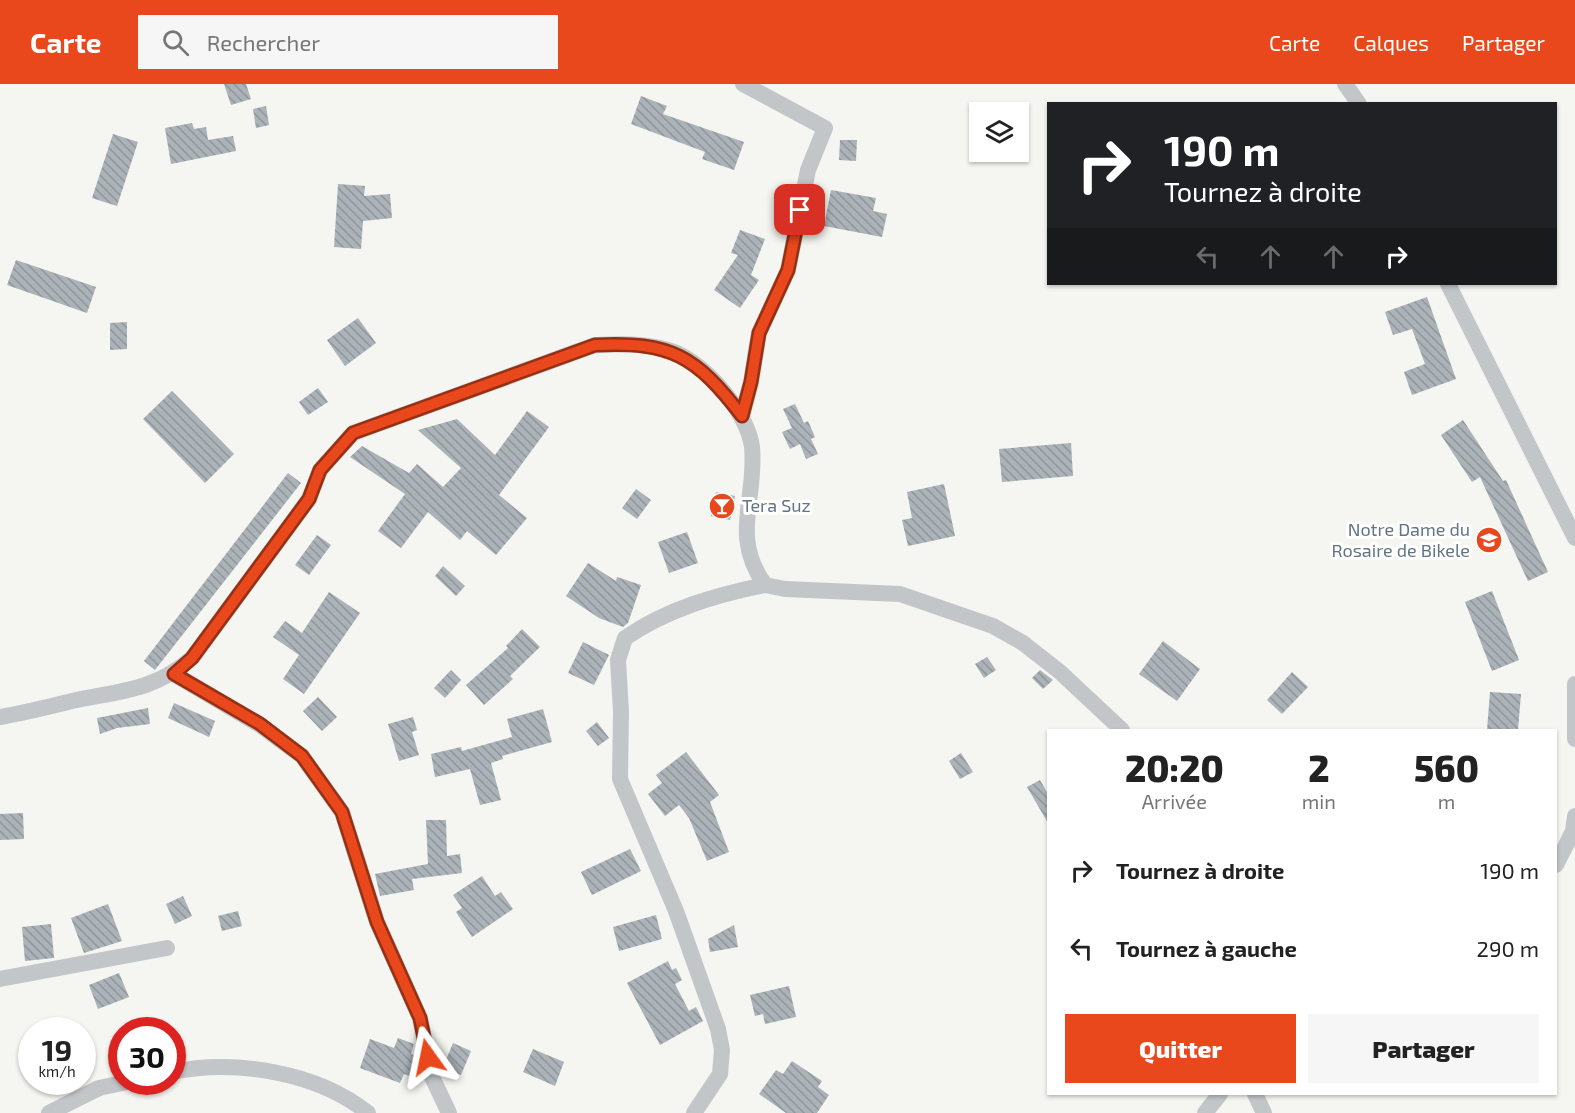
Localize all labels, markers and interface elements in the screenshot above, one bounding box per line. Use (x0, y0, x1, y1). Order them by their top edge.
search box (138, 15, 558, 69)
text: Carte (30, 25, 102, 59)
icon: search (159, 26, 192, 59)
text: Rechercher (207, 29, 320, 55)
text: Carte (1269, 30, 1320, 55)
text: Calques (1353, 30, 1429, 55)
text: Partager (1462, 30, 1545, 55)
map controls (969, 102, 1029, 162)
button: layers (969, 102, 1029, 162)
text: 190 m (1164, 124, 1280, 174)
icon: right (1065, 126, 1143, 204)
text: Tournez à droite (1164, 175, 1362, 207)
pin (774, 184, 825, 235)
icon: arrive (783, 193, 816, 226)
icon: left (1191, 240, 1224, 273)
icon: ahead (1254, 240, 1287, 273)
icon: ahead (1317, 240, 1350, 273)
icon: right (1380, 240, 1413, 273)
bar icon: Tera Suz (707, 491, 737, 521)
place label: Tera Suz (742, 494, 811, 516)
place label: Notre Dame du Rosaire de Bikele (1331, 518, 1470, 561)
school or university icon: Notre Dame du Rosaire de Bikele (1474, 525, 1504, 555)
text: 20:20 (1125, 746, 1224, 789)
text: 2 (1308, 746, 1329, 789)
text: 560 (1414, 746, 1479, 789)
text: Arrivée (1142, 789, 1207, 813)
text: min (1302, 789, 1336, 813)
text: m (1438, 789, 1455, 813)
icon: right (1065, 854, 1098, 887)
text: Tournez à droite (1116, 857, 1285, 883)
text: 190 m (1480, 857, 1539, 883)
icon: left (1065, 932, 1098, 965)
text: Tournez à gauche (1116, 935, 1297, 961)
text: 290 m (1477, 935, 1539, 961)
button: Quitter (1065, 1014, 1296, 1083)
button: Partager (1308, 1014, 1539, 1083)
speed limit sign: 30 (108, 1017, 186, 1095)
position arrow (396, 1025, 460, 1089)
text: 19 (42, 1031, 72, 1067)
text: km/h (38, 1062, 76, 1080)

